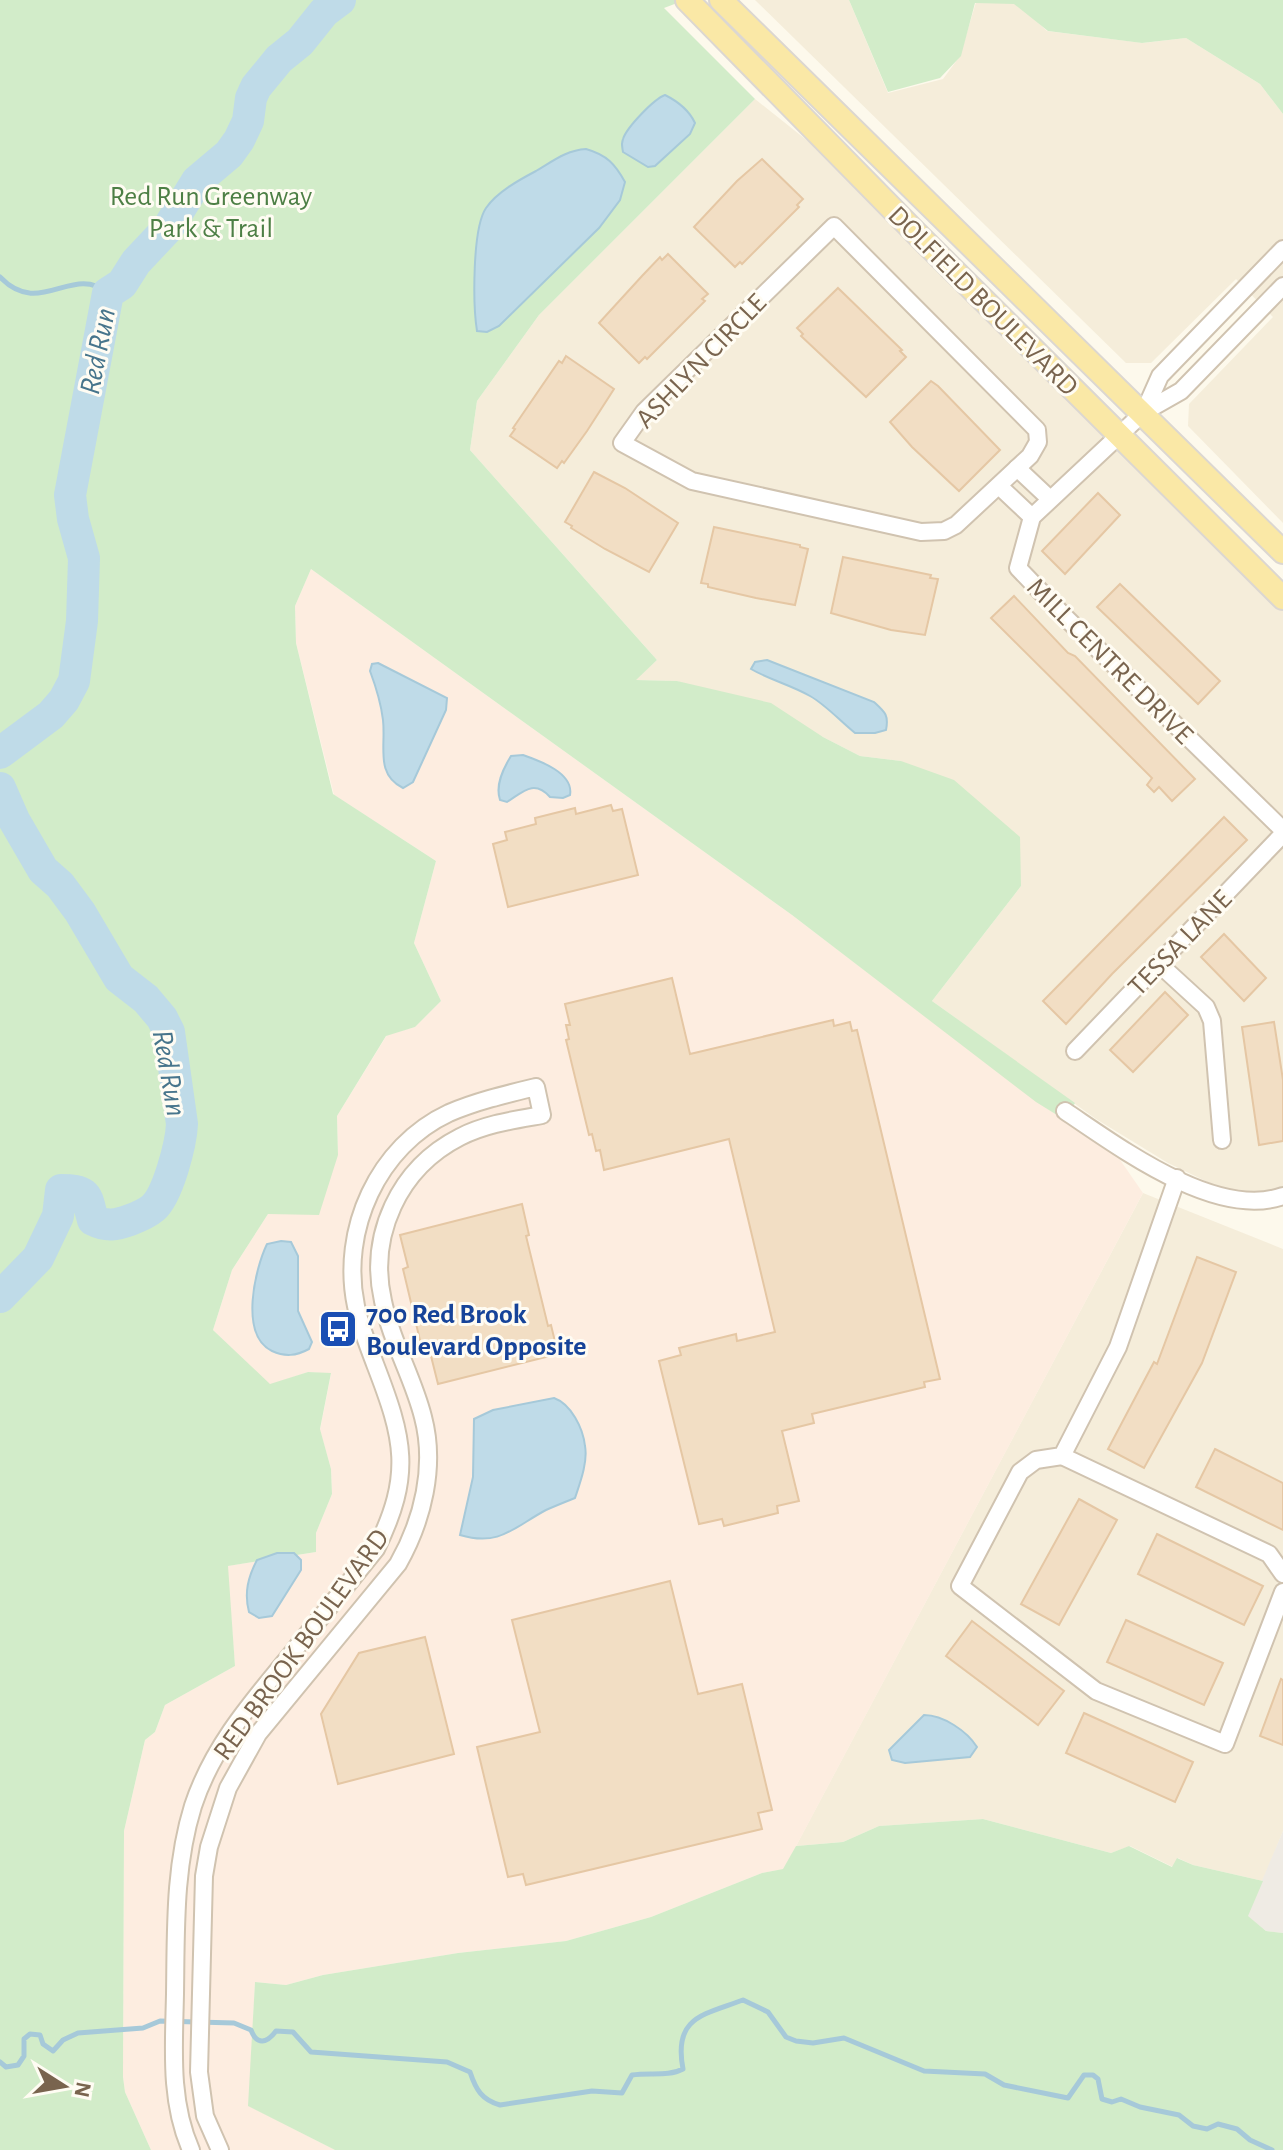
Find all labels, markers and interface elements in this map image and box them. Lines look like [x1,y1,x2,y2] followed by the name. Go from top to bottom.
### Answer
[110,183,312,243] park label: Red Run Greenway Park & Trail
[882,201,1083,402] street label: DOLFIELD BOULEVARD
[631,289,772,434] street label: ASHLYN CIRCLE
[75,306,121,397] water label: Red Run
[1021,573,1198,750] street label: MILL CENTRE DRIVE
[1124,885,1237,1002] street label: TESSA LANE
[147,1028,191,1119] water label: Red Run
[366,1301,587,1361] place label: 700 Red Brook Boulevard Opposite
[317,1308,359,1350] bus stop icon: 700 Red Brook Boulevard Opposite
[209,1524,395,1766] street label: RED BROOK BOULEVARD
[24,2046,104,2126] north arrow
[70,2080,95,2099] text: N

